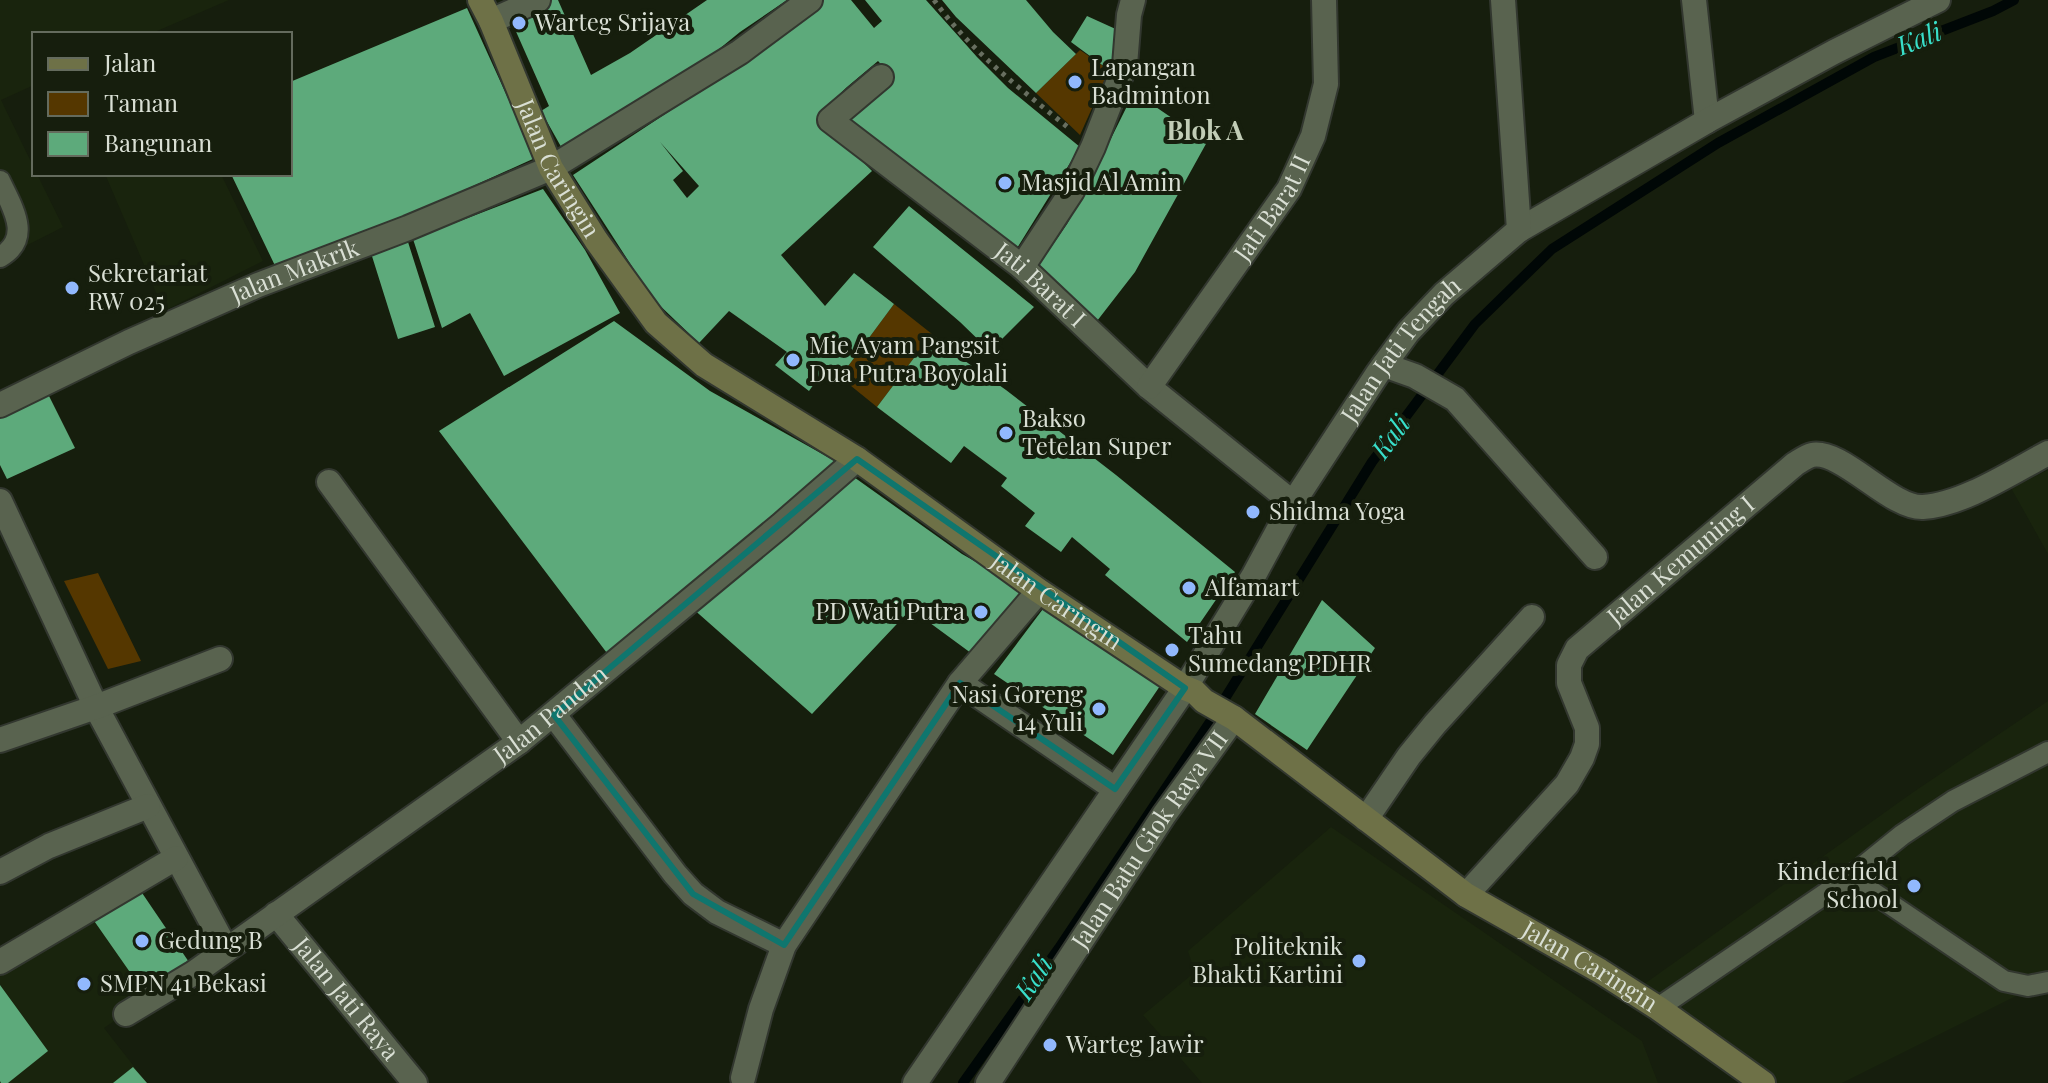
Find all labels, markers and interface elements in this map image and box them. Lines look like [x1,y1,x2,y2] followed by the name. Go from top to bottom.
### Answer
[534,5,690,37] place label: Warteg Srijaya
[1890,12,1947,63] water label: Kali
[510,14,528,32] marker: Warteg Srijaya
[32,32,292,176] legend
[103,46,156,78] text: Jalan
[1091,50,1211,110] place label: Lapangan Badminton
[1066,73,1084,91] marker: Lapangan Badminton
[104,86,178,118] text: Taman
[510,93,609,243] street label: Jalan Caringin
[1166,112,1244,147] district label: Blok A
[104,126,212,158] text: Bangunan
[1225,149,1317,267] street label: Jati Barat II
[1021,165,1182,197] place label: Masjid Al Amin
[996,174,1014,192] marker: Masjid Al Amin
[224,230,364,310] street label: Jalan Makrik
[988,233,1094,333] street label: Jati Barat I
[88,256,208,316] place label: Sekretariat RW 025
[1332,269,1467,429] street label: Jalan Jati Tengah
[63,279,81,297] marker: Sekretariat RW 025
[809,328,1008,388] place label: Mie Ayam Pangsit Dua Putra Boyolali
[784,351,802,369] marker: Mie Ayam Pangsit Dua Putra Boyolali
[1022,401,1172,461] place label: Bakso Tetelan Super
[1362,406,1418,466] water label: Kali
[997,424,1015,442] marker: Bakso Tetelan Super
[1599,487,1760,631] street label: Jalan Kemuning I
[1269,494,1405,526] place label: Shidma Yoga
[1244,503,1262,521] marker: Shidma Yoga
[984,543,1129,656] street label: Jalan Caringin
[1204,570,1300,602] place label: Alfamart
[1180,579,1198,597] marker: Alfamart
[815,594,965,626] place label: PD Wati Putra
[972,603,990,621] marker: PD Wati Putra
[1188,618,1372,678] place label: Tahu Sumedang PDHR
[1163,641,1181,659] marker: Tahu Sumedang PDHR
[485,657,614,770] street label: Jalan Pandan
[952,677,1083,737] place label: Nasi Goreng 14 Yuli
[1090,700,1108,718] marker: Nasi Goreng 14 Yuli
[1062,723,1234,955] street label: Jalan Batu Giok Raya VII
[1777,854,1898,914] place label: Kinderfield School
[1905,877,1923,895] marker: Kinderfield School
[1516,912,1665,1018] street label: Jalan Caringin
[158,923,263,955] place label: Gedung B
[287,929,408,1066] street label: Jalan Jati Raya
[1192,929,1344,989] place label: Politeknik Bhakti Kartini
[133,932,151,950] marker: Gedung B
[1005,947,1061,1007] water label: Kali
[1350,952,1368,970] marker: Politeknik Bhakti Kartini
[100,966,267,998] place label: SMPN 41 Bekasi
[75,975,93,993] marker: SMPN 41 Bekasi
[1065,1027,1204,1059] place label: Warteg Jawir
[1041,1036,1059,1054] marker: Warteg Jawir

